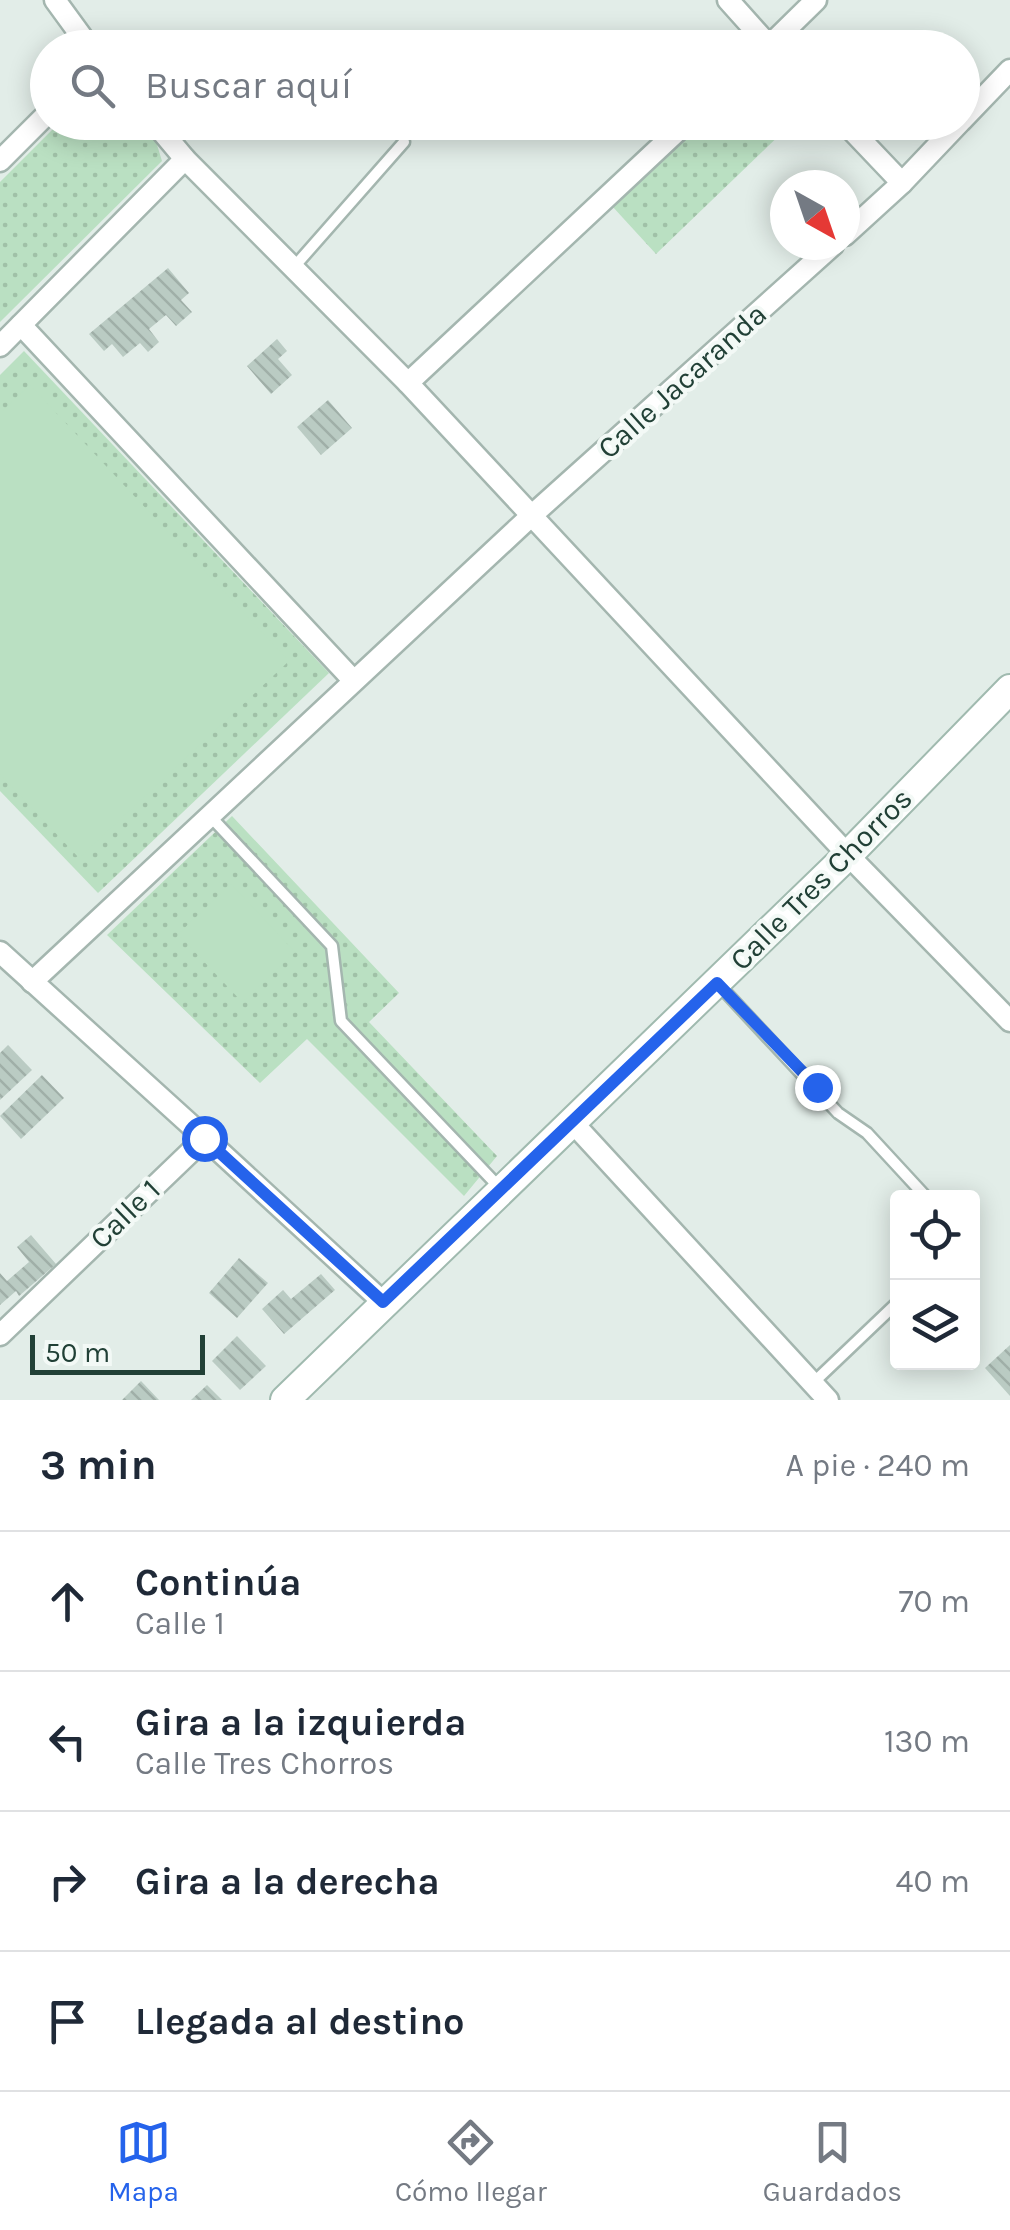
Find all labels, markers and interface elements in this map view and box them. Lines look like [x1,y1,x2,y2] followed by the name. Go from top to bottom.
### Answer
[30,30,980,140] search box
[65,58,120,113] icon: search
[145,63,352,108] text: Buscar aquí
[770,170,860,260] north arrow
[590,296,774,466] street label: Calle Jacaranda
[722,780,920,978] street label: Calle Tres Chorros
[795,1065,841,1111] route end
[182,1116,228,1162] route start
[82,1172,168,1256] street label: Calle 1
[890,1190,980,1370] map controls
[890,1190,980,1280] button: locate
[890,1280,980,1370] button: layers
[30,1330,205,1374] scale bar
[45,1336,110,1369] text: 50 m
[40,1440,157,1490] text: 3 min
[785,1447,970,1484] text: A pie · 240 m
[135,1560,301,1605] text: Continúa
[40,1574,95,1629] icon: ahead
[898,1583,970,1620] text: 70 m
[135,1605,225,1642] text: Calle 1
[135,1700,467,1745] text: Gira a la izquierda
[40,1714,95,1769] icon: left
[884,1723,970,1760] text: 130 m
[135,1745,394,1782] text: Calle Tres Chorros
[40,1854,95,1909] icon: right
[135,1859,440,1904] text: Gira a la derecha
[896,1863,970,1900] text: 40 m
[40,1994,95,2049] icon: arrive
[135,1999,465,2044] text: Llegada al destino
[108,2115,179,2208] tab: Mapa
[395,2115,547,2208] tab: Cómo llegar
[763,2115,902,2208] tab: Guardados

